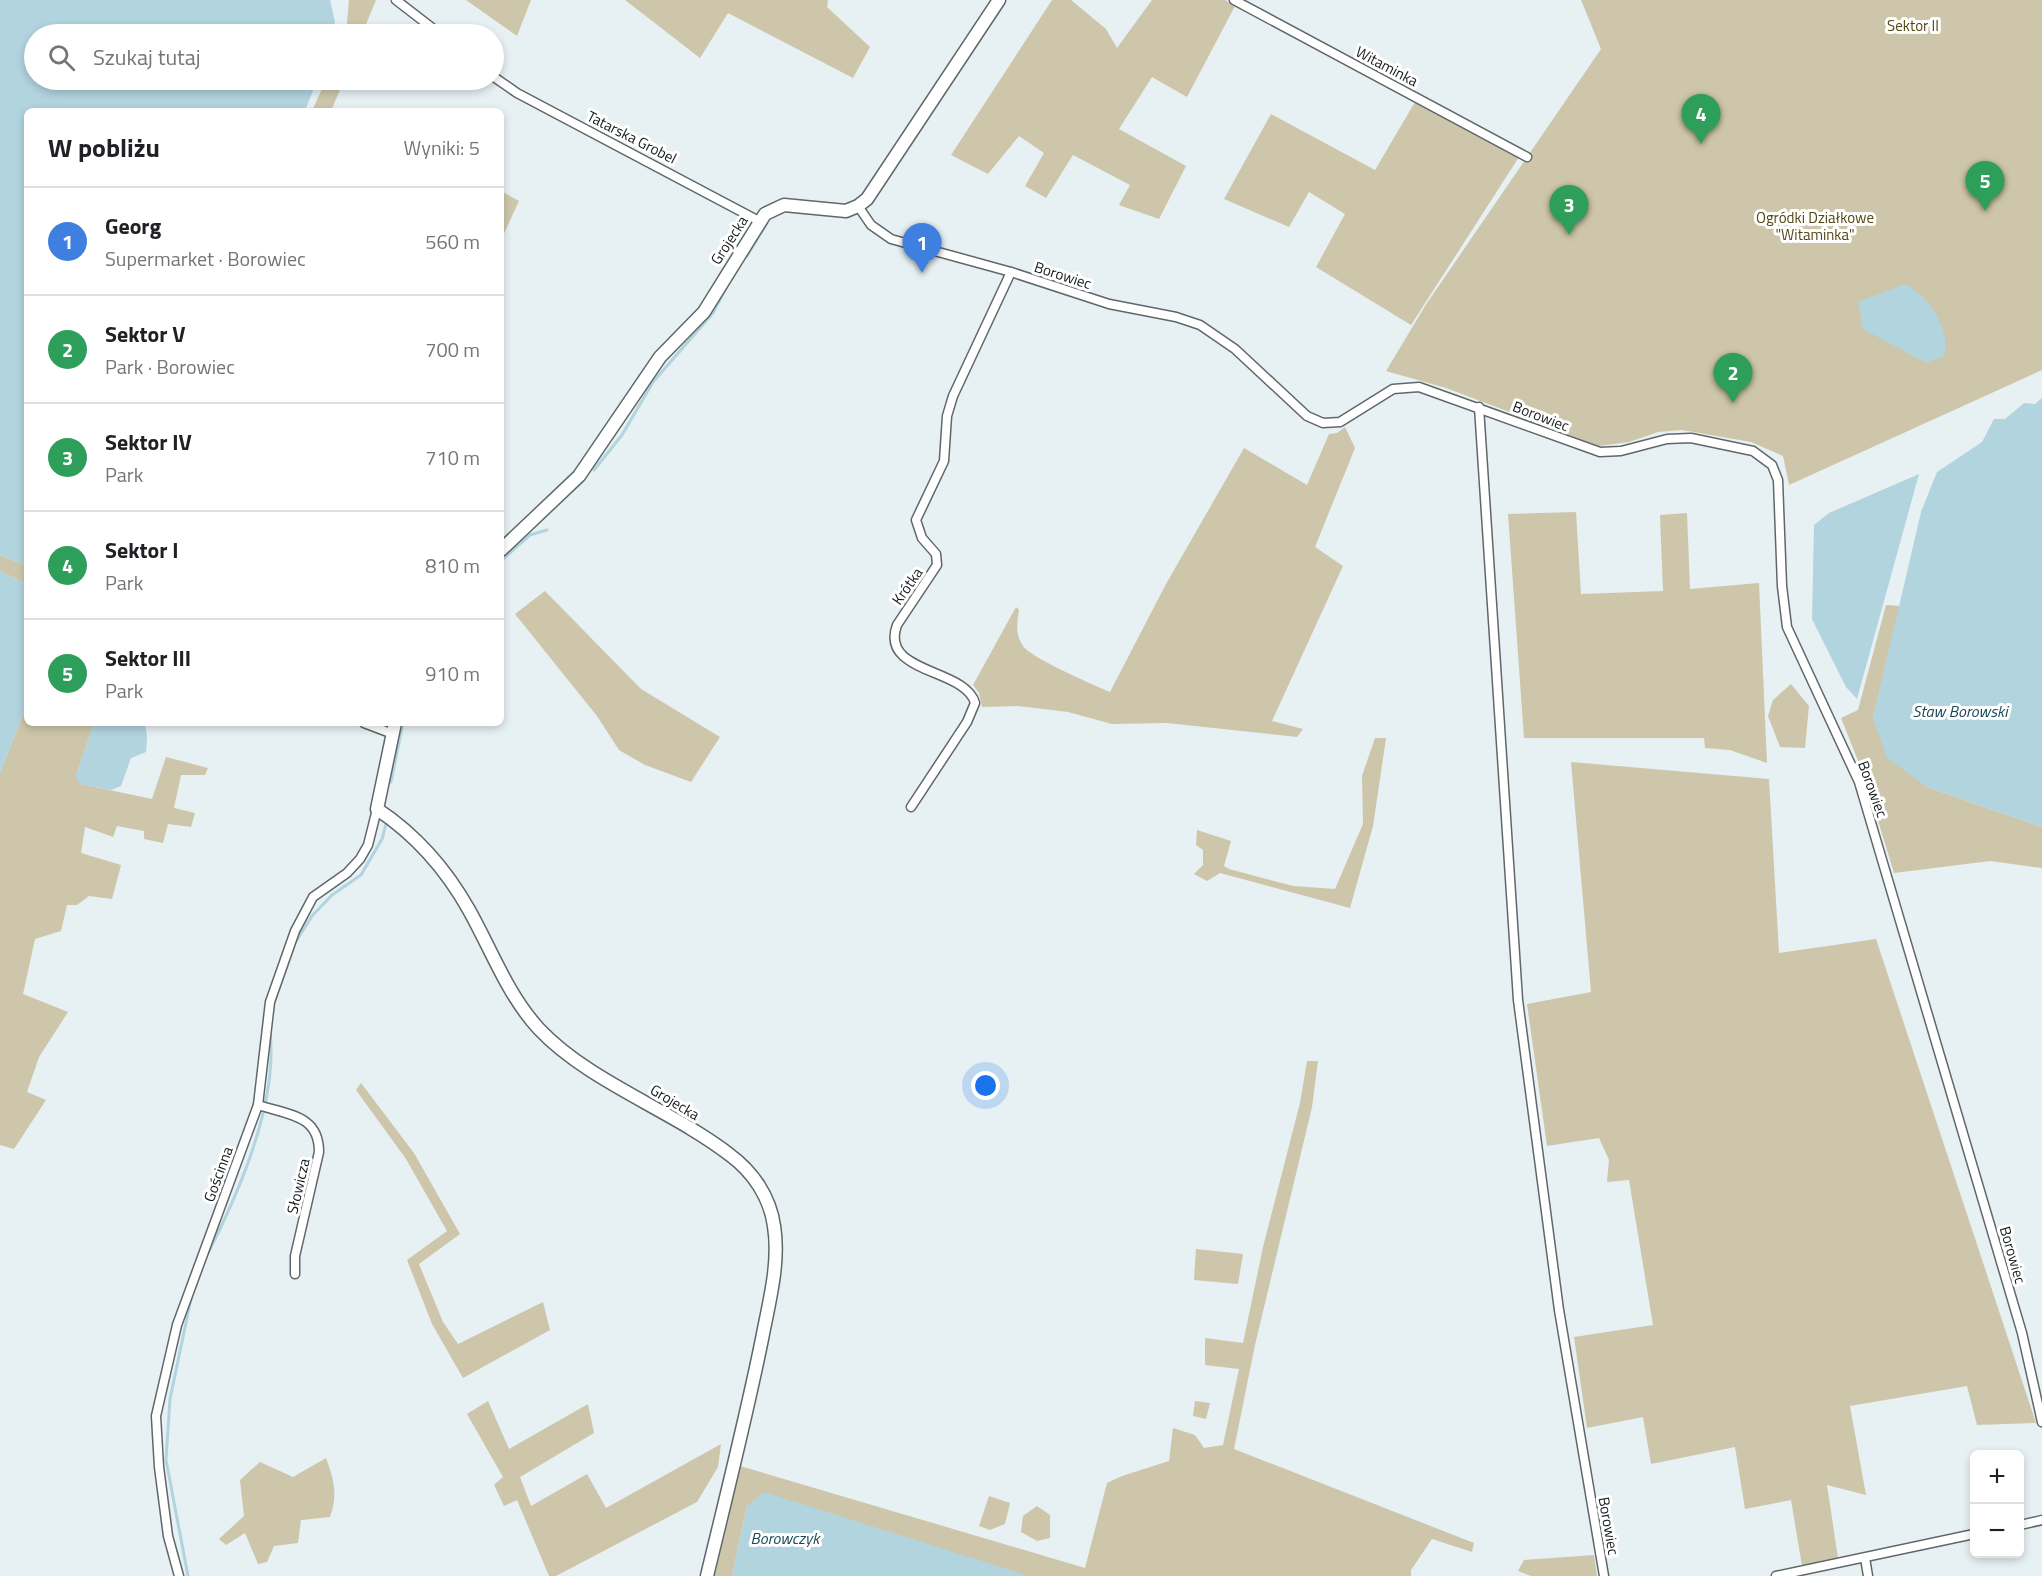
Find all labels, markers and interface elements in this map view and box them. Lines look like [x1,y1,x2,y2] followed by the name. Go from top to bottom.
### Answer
[1887,14,1939,37] park label: Sektor II
[24,24,504,90] search box
[93,40,201,74] text: Szukaj tutaj
[1352,40,1423,92] street label: Witaminka
[45,41,78,74] icon: search
[1682,94,1720,144] pin: 4
[583,104,681,170] street label: Tatarska Grobel
[48,128,160,167] text: W pobliżu
[404,132,480,163] text: Wyniki: 5
[1966,162,2004,211] pin: 5
[1550,186,1588,235] pin: 3
[1756,206,1874,246] park label: Ogródki Działkowe "Witaminka"
[105,209,161,243] text: Georg
[705,211,754,269] street label: Grojecka
[902,224,942,273] pin: 1
[62,226,73,257] text: 1
[425,226,480,257] text: 560 m
[105,243,306,274] text: Supermarket · Borowiec
[1031,255,1095,295] street label: Borowiec
[105,317,186,351] text: Sektor V
[62,334,73,365] text: 2
[425,334,480,365] text: 700 m
[105,351,235,382] text: Park · Borowiec
[1714,354,1752,403] pin: 2
[1509,395,1573,437] street label: Borowiec
[105,425,192,459] text: Sektor IV
[62,442,73,473] text: 3
[425,442,480,473] text: 710 m
[105,459,143,490] text: Park
[105,533,179,567] text: Sektor I
[62,550,73,581] text: 4
[425,550,480,581] text: 810 m
[886,562,929,610] street label: Krótka
[105,567,143,598] text: Park
[105,641,191,675] text: Sektor III
[62,658,73,689] text: 5
[425,658,480,689] text: 910 m
[105,675,143,706] text: Park
[1913,699,2009,723] water label: Staw Borowski
[1852,757,1894,821] street label: Borowiec
[971,1071,1000,1100] your location
[646,1078,705,1126] street label: Grojecka
[197,1143,239,1205] street label: Gościnna
[280,1156,316,1216] street label: Słowicza
[1994,1224,2032,1286] street label: Borowiec
[1970,1450,2024,1558] map controls
[1970,1450,2024,1504] button: +
[1593,1495,1625,1557] street label: Borowiec
[1970,1504,2024,1558] button: −
[751,1526,821,1550] water label: Borowczyk

